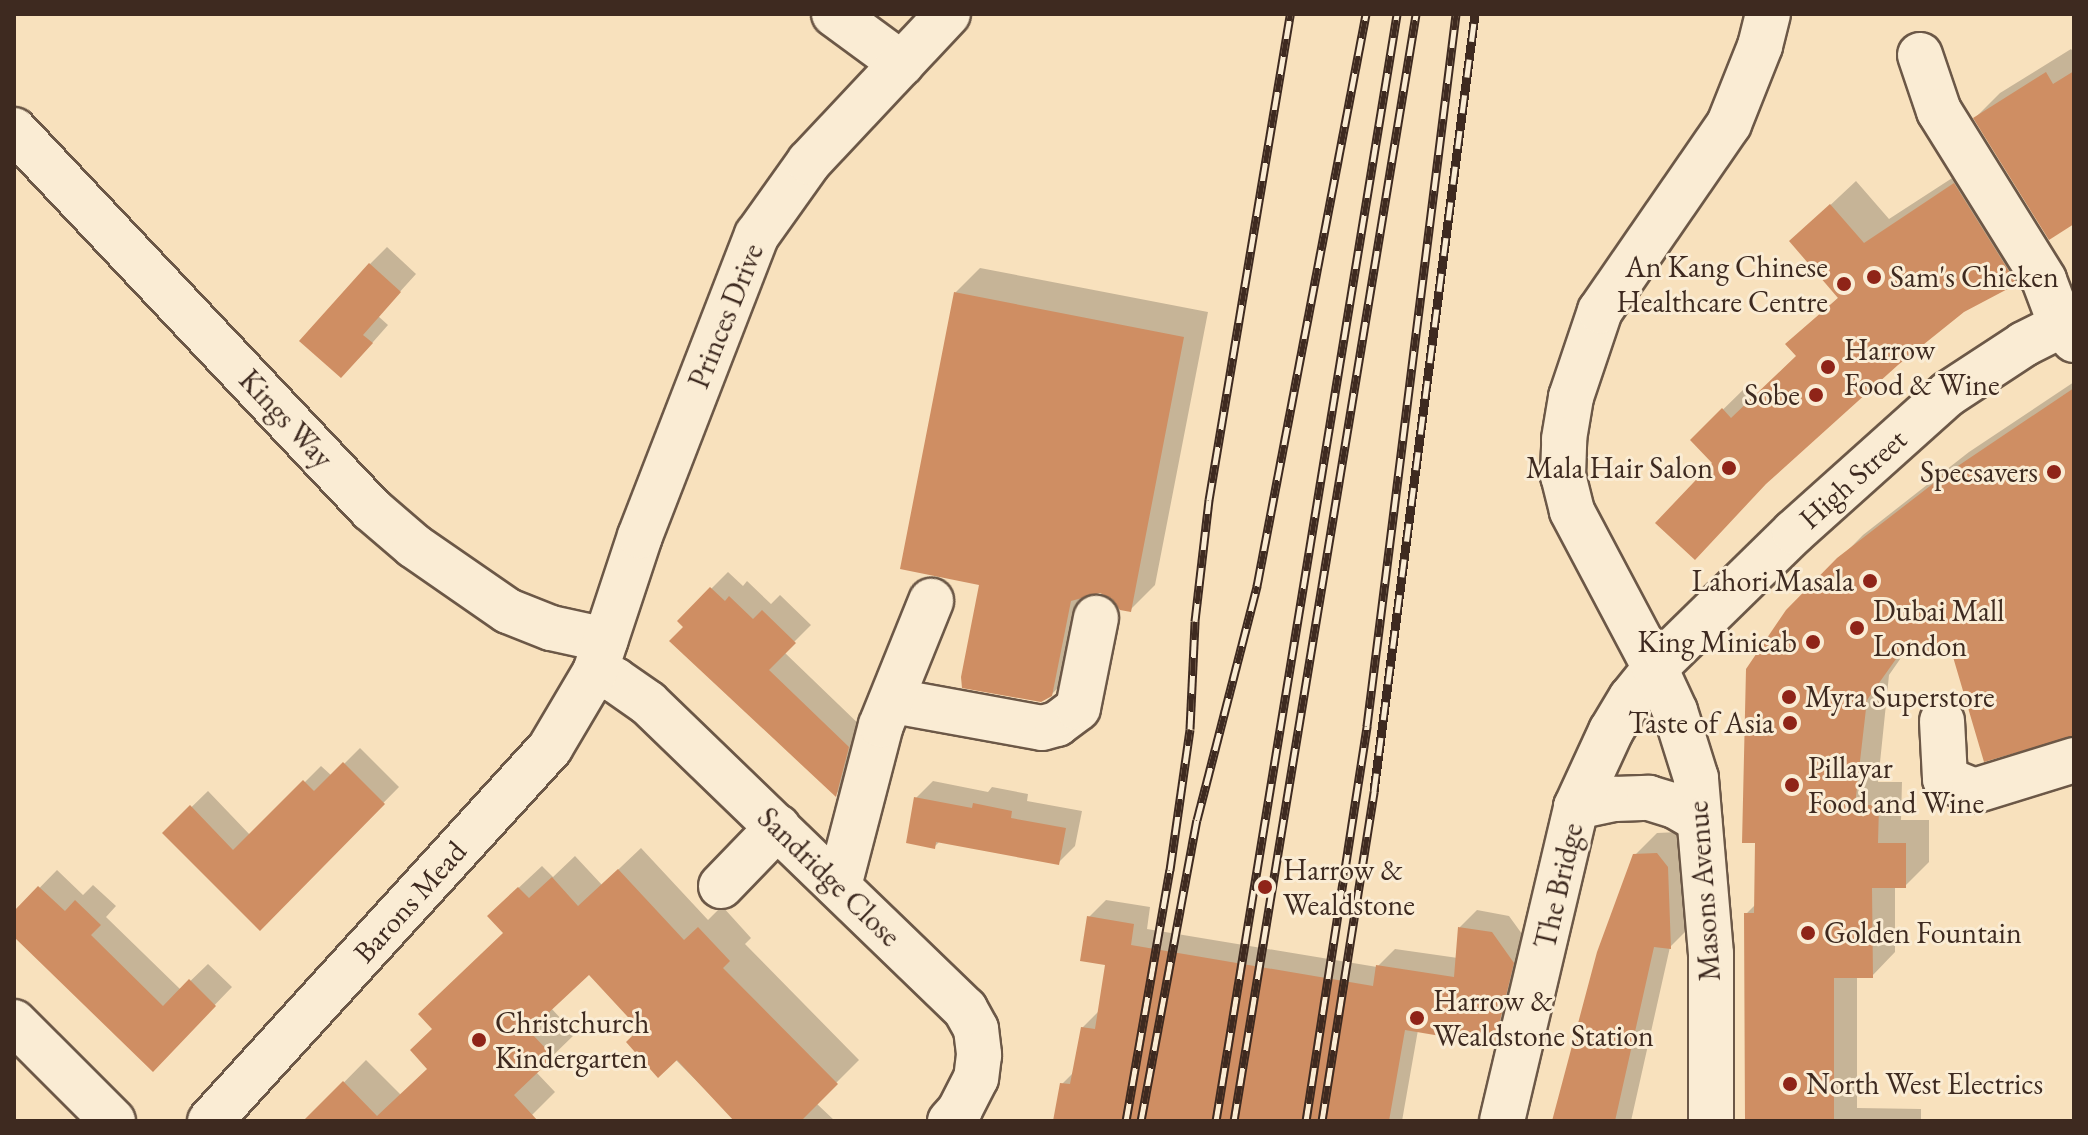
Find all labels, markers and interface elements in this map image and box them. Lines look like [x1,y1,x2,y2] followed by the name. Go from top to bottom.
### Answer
[681,238,771,394] street label: Princes Drive
[1617,249,1828,320] place label: An Kang Chinese Healthcare Centre
[1890,259,2059,295] place label: Sam's Chicken
[1865,268,1883,286] marker: Sam's Chicken
[1835,275,1853,293] marker: An Kang Chinese Healthcare Centre
[1844,332,2000,402] place label: Harrow Food & Wine
[1819,358,1837,376] marker: Harrow Food & Wine
[231,362,341,476] street label: Kings Way
[1744,377,1800,413] place label: Sobe
[1807,386,1825,404] marker: Sobe
[1792,421,1914,537] street label: High Street
[1526,450,1713,486] place label: Mala Hair Salon
[1920,454,2038,490] place label: Specsavers
[1720,459,1738,477] marker: Mala Hair Salon
[2045,463,2063,481] marker: Specsavers
[1692,563,1854,599] place label: Lahori Masala
[1861,572,1879,590] marker: Lahori Masala
[1873,593,2004,664] place label: Dubai Mall London
[1848,619,1866,637] marker: Dubai Mall London
[1638,624,1797,660] place label: King Minicab
[1804,633,1822,651] marker: King Minicab
[1805,679,1995,715] place label: Myra Superstore
[1780,688,1798,706] marker: Myra Superstore
[1628,705,1774,741] place label: Taste of Asia
[1781,714,1799,732] marker: Taste of Asia
[1808,750,1984,820] place label: Pillayar Food and Wine
[1783,776,1801,794] marker: Pillayar Food and Wine
[750,800,908,954] street label: Sandridge Close
[1680,800,1728,982] street label: Masons Avenue
[1527,820,1591,952] street label: The Bridge
[346,834,474,970] street label: Barons Mead
[1283,852,1415,922] place label: Harrow & Wealdstone
[1254,876,1276,898] marker: Harrow & Wealdstone
[1824,915,2022,951] place label: Golden Fountain
[1799,924,1817,942] marker: Golden Fountain
[1433,983,1654,1054] place label: Harrow & Wealdstone Station
[495,1005,649,1076] place label: Christchurch Kindergarten
[1408,1009,1426,1027] marker: Harrow & Wealdstone Station
[470,1031,488,1049] marker: Christchurch Kindergarten
[1806,1066,2043,1102] place label: North West Electrics
[1781,1075,1799,1093] marker: North West Electrics

